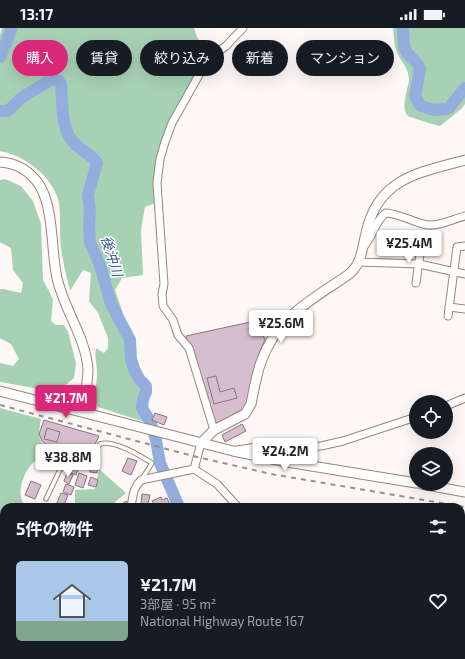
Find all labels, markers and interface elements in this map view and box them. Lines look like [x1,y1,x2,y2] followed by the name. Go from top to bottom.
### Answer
[20,5,53,23] text: 13:17
[12,40,68,76] chip: 購入
[76,40,132,76] chip: 賃貸
[140,40,224,76] chip: 絞り込み
[232,40,288,76] chip: 新着
[296,40,394,76] chip: マンション
[376,230,442,264] pin: ¥25.4M
[98,233,127,280] water label: 後沖川
[386,235,432,251] text: ¥25.4M
[248,310,314,344] pin: ¥25.6M
[258,315,304,331] text: ¥25.6M
[33,385,99,419] pin: ¥21.7M
[44,390,88,406] text: ¥21.7M
[409,395,453,491] map controls
[409,395,453,439] button: locate
[252,438,318,472] pin: ¥24.2M
[261,443,309,459] text: ¥24.2M
[35,444,101,478] pin: ¥38.8M
[409,447,453,491] button: layers
[44,449,92,465] text: ¥38.8M
[427,516,449,538] icon: filters
[16,518,93,538] text: 5件の物件
[140,574,197,594] text: ¥21.7M
[48,577,96,625] icon: home
[427,590,449,612] icon: heart
[140,596,216,612] text: 3部屋 · 95 m²
[140,613,304,629] text: National Highway Route 167

